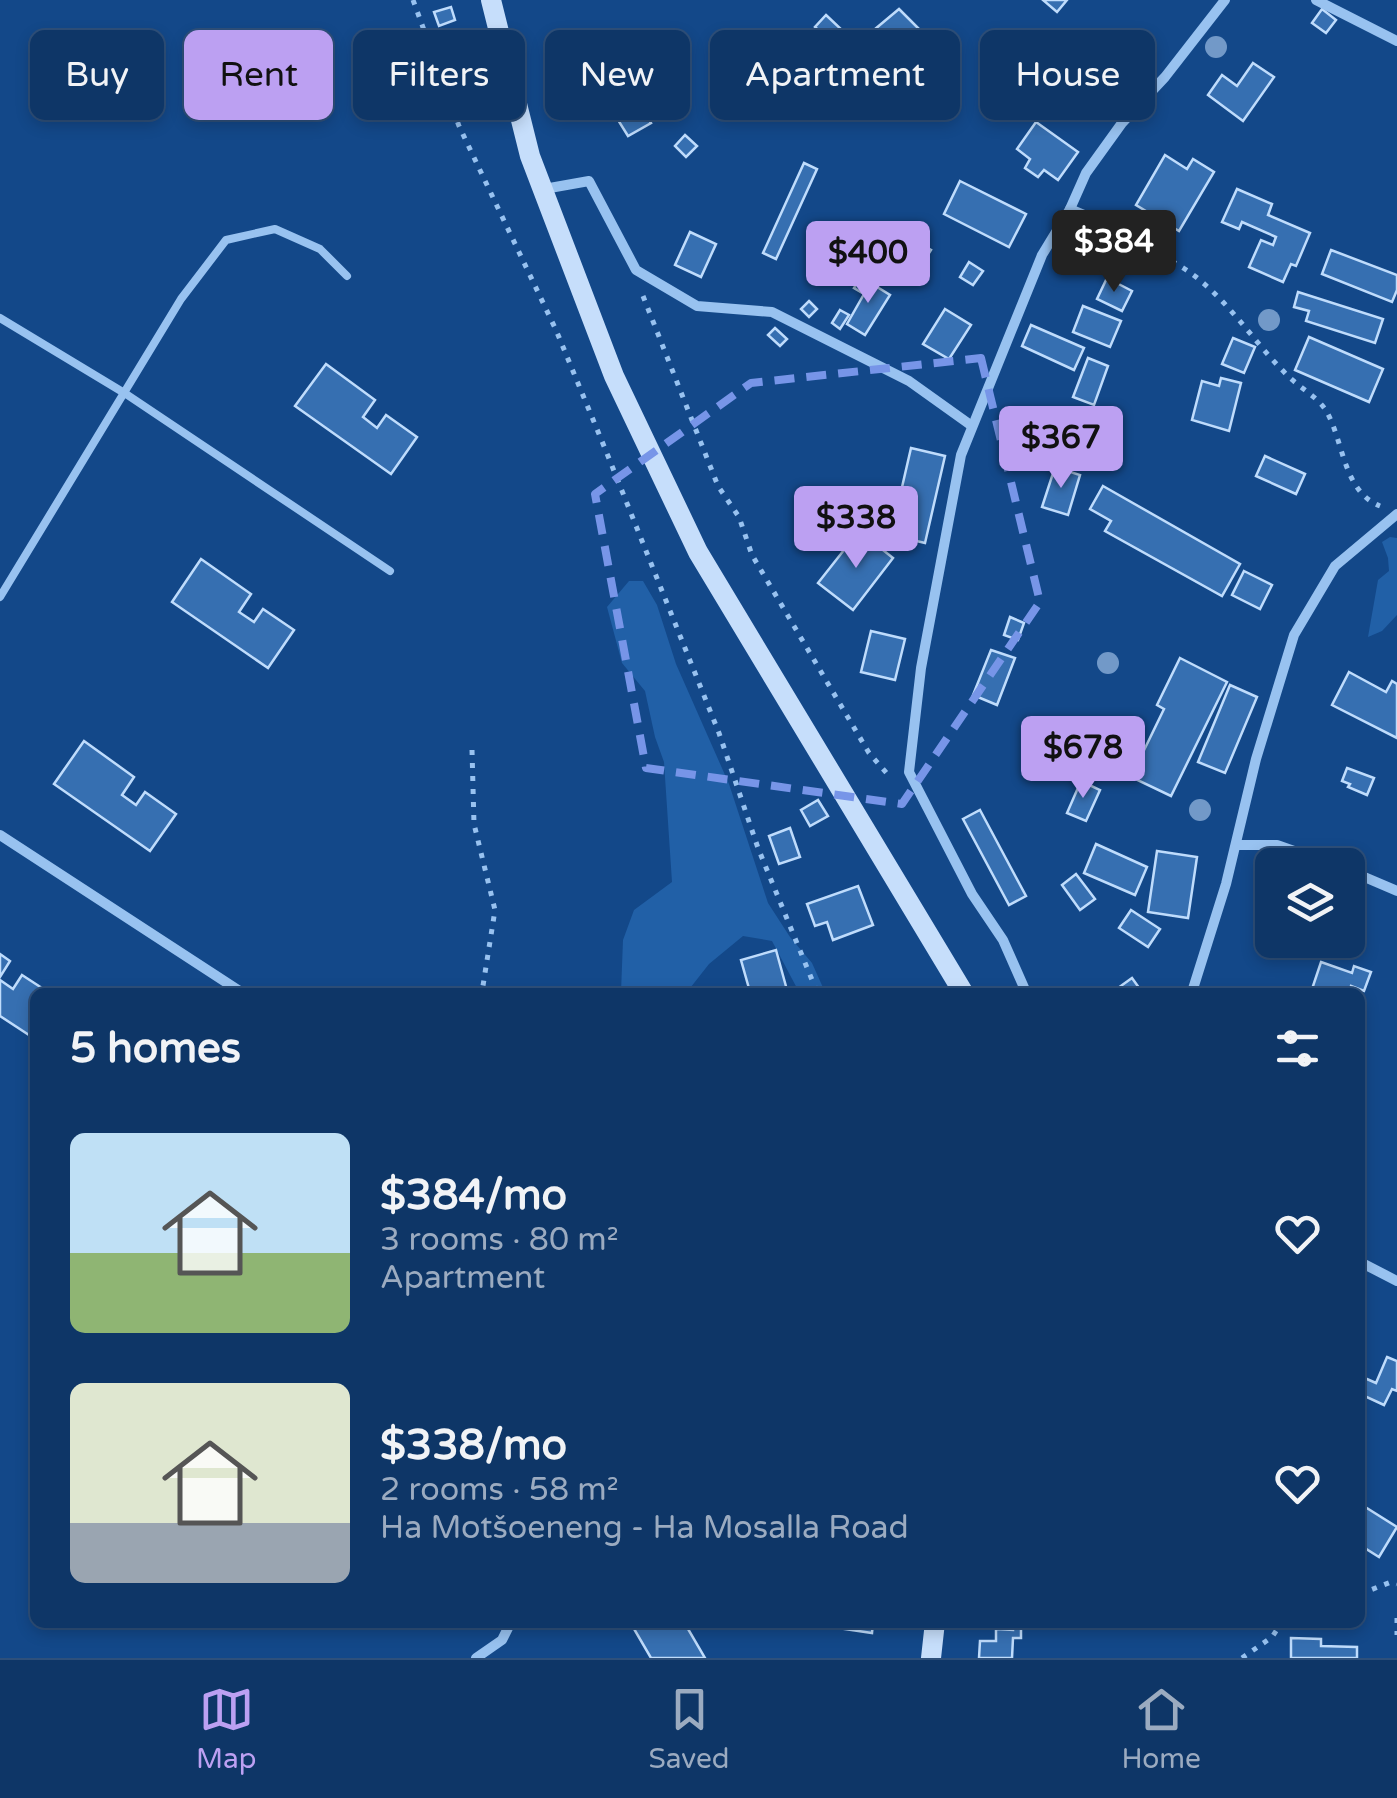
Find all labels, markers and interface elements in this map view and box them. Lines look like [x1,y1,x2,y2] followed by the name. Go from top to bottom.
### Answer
[30,30,164,120] chip: Buy
[184,30,333,120] chip: Rent
[353,30,525,120] chip: Filters
[545,30,690,120] chip: New
[710,30,960,120] chip: Apartment
[980,30,1155,120] chip: House
[1055,210,1173,295] pin: $384
[809,221,927,306] pin: $400
[1074,223,1154,261] text: $384
[828,234,908,272] text: $400
[1002,406,1120,491] pin: $367
[1021,419,1101,457] text: $367
[797,486,915,571] pin: $338
[816,499,896,537] text: $338
[1024,716,1142,801] pin: $678
[1043,729,1123,767] text: $678
[1255,848,1365,958] map controls
[1255,848,1365,958] button: layers
[1270,1021,1325,1076] icon: filters
[70,1023,241,1074] text: 5 homes
[380,1170,567,1221] text: $384/mo
[150,1173,270,1293] icon: home
[1270,1206,1325,1261] icon: heart
[380,1221,619,1259] text: 3 rooms · 80 m²
[380,1259,545,1297] text: Apartment
[380,1420,567,1471] text: $338/mo
[150,1423,270,1543] icon: home
[1270,1456,1325,1511] icon: heart
[380,1471,619,1509] text: 2 rooms · 58 m²
[380,1509,909,1547] text: Ha Motšoeneng - Ha Mosalla Road
[196,1682,257,1776] tab: Map
[649,1682,730,1776] tab: Saved
[1122,1682,1201,1776] tab: Home

